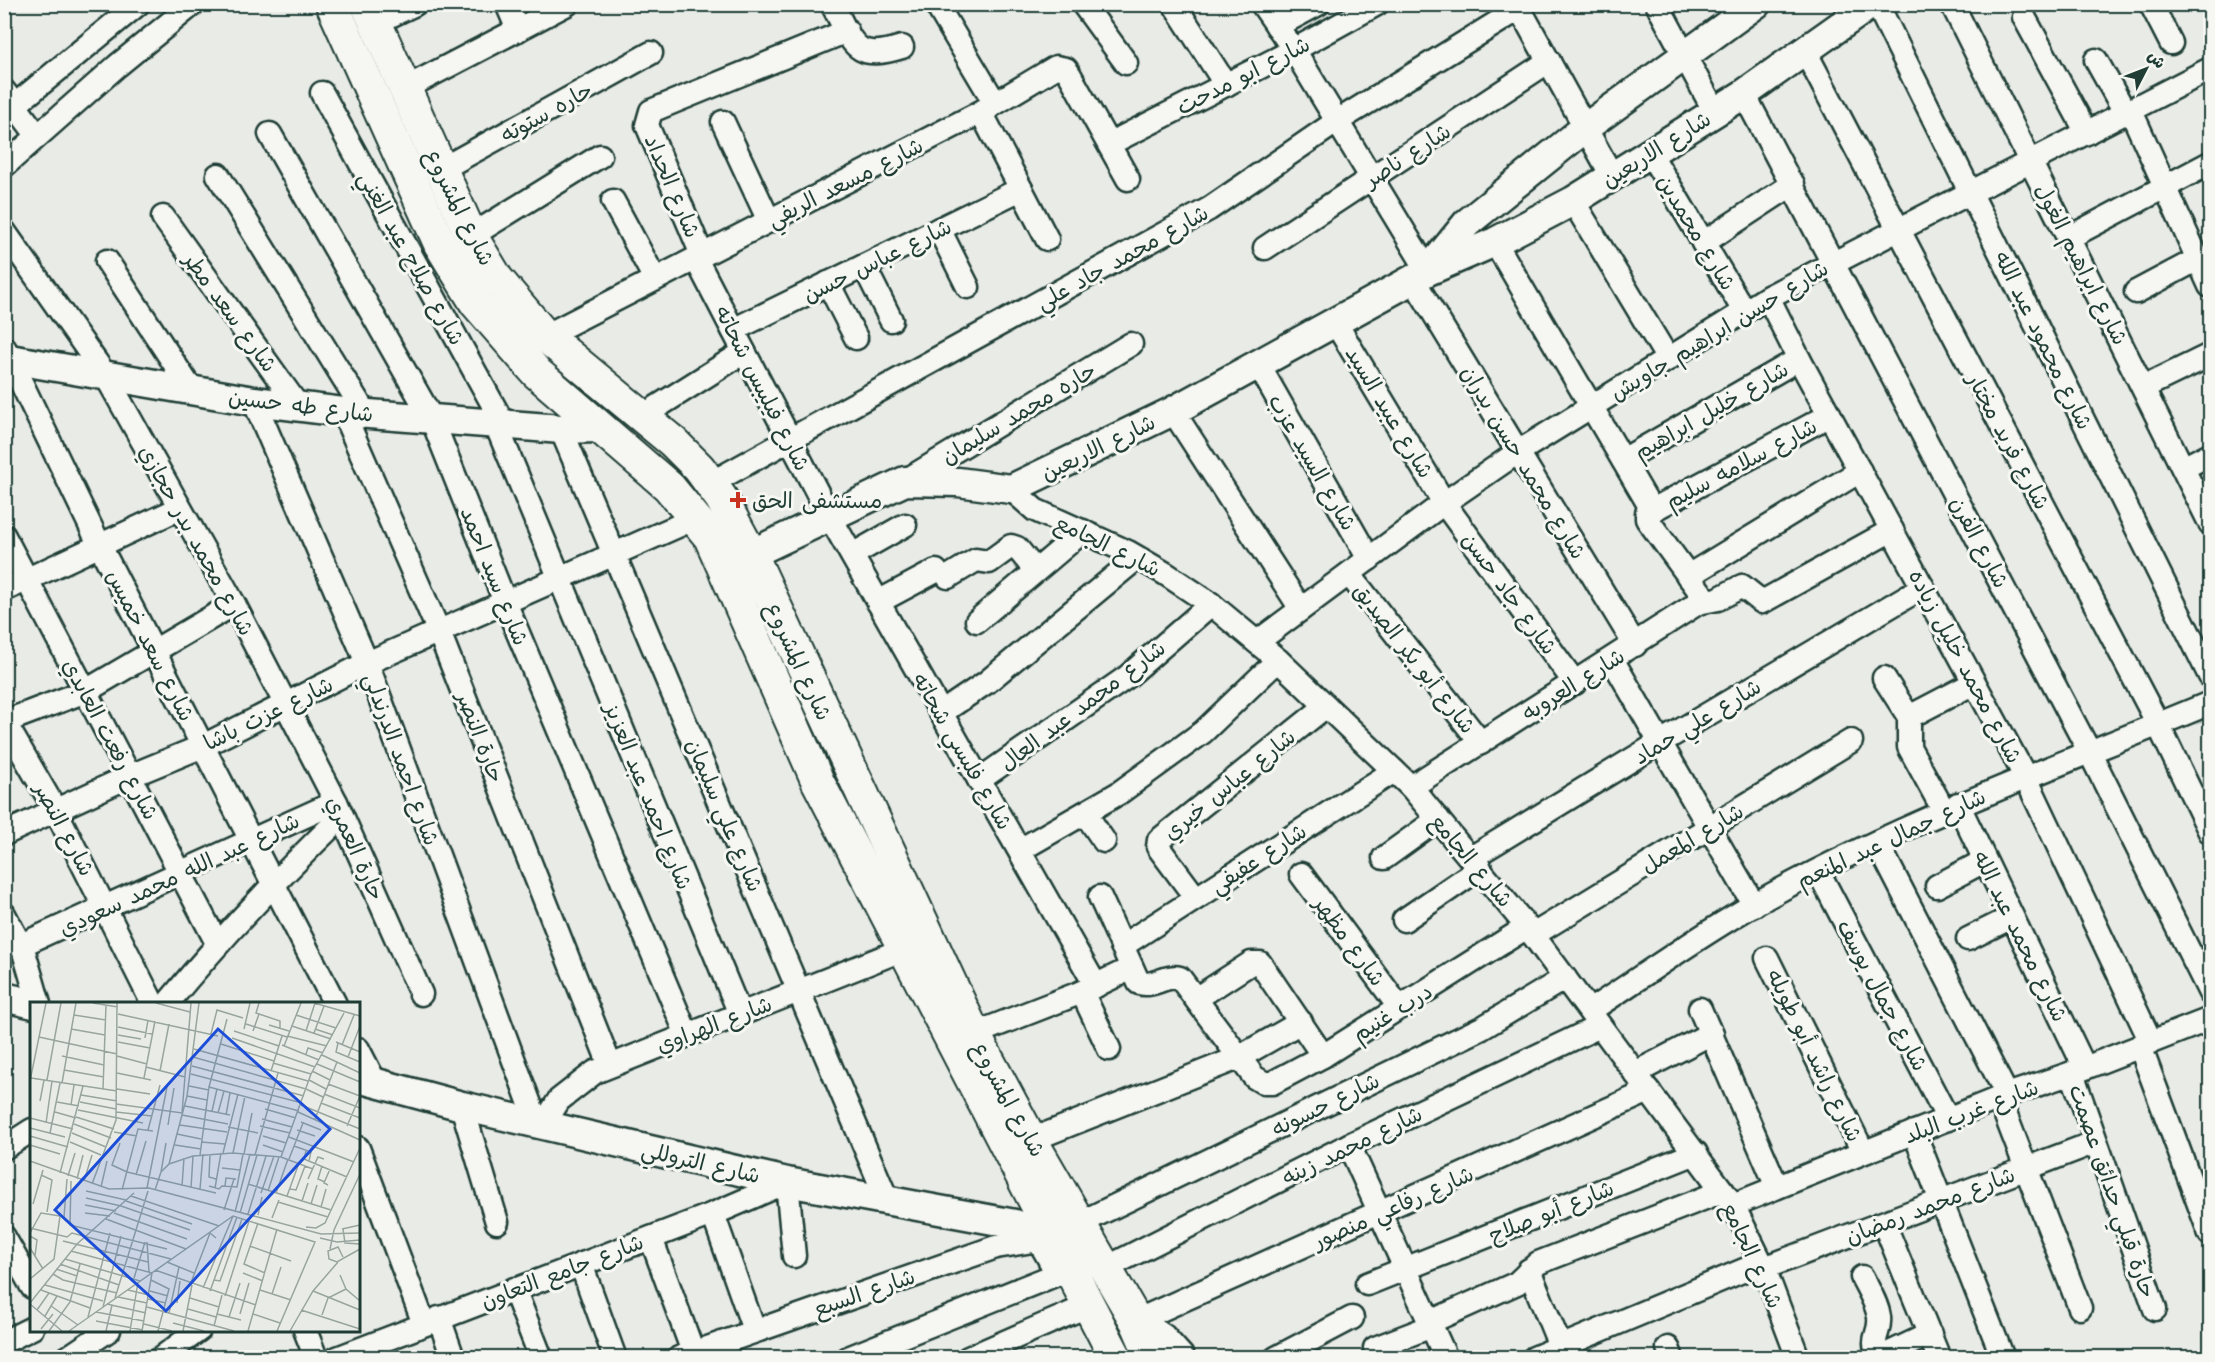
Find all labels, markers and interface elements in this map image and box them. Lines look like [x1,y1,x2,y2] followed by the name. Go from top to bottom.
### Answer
[1172,29,1316,123] street label: شارع ابو مدحت
[2116,39,2176,99] north arrow
[2142,46,2170,74] text: ش
[495,75,598,151] street label: حاره ستوته
[1596,104,1718,196] street label: شارع الاربعين
[1357,117,1457,197] street label: شارع ناصر
[636,130,707,243] street label: شارع الحداد
[762,131,930,239] street label: شارع مسعد الريفي
[416,144,501,272] street label: شارع المشروع
[347,166,471,353] street label: شارع صلاح عبد الغني
[1649,169,1743,297] street label: شارع محمدين
[2027,179,2135,351] street label: شارع ابراهيم الغول
[1031,198,1216,321] street label: شارع محمد جاد علي
[798,212,957,311] street label: شارع عباس حسن
[175,245,284,379] street label: شارع سعد مطر
[1986,246,2099,435] street label: شارع محمود عبد الله
[1605,254,1835,409] street label: شارع حسن ابراهيم جاويش
[707,301,817,477] street label: شارع فيليبس شحاته
[1337,341,1440,485] street label: شارع عبيد السيد
[1629,354,1795,468] street label: شارع خليل ابراهيم
[936,356,1102,473] street label: حاره محمد سليمان
[1453,360,1593,565] street label: شارع محمد حسن بدران
[1958,366,2057,516] street label: شارع فريد مختار
[227,382,375,431] street label: شارع طه حسين
[1260,389,1363,537] street label: شارع السيد عزب
[1036,407,1161,489] street label: شارع الاربعين
[1660,411,1823,517] street label: شارع سلامه سليم
[130,440,261,642] street label: شارع محمد بدر حجازي
[752,486,882,517] place label: مستشفى الحق
[729,491,747,509] marker: مستشفى الحق
[1942,491,2016,594] street label: شارع الفرن
[452,503,536,651] street label: شارع سيد احمد
[1049,507,1165,585] street label: شارع الجامع
[1454,526,1564,662] street label: شارع جاد حسن
[98,564,201,727] street label: شارع سعد خميس
[1900,564,2029,769] street label: شارع محمد خليل زياده
[1345,577,1482,741] street label: شارع أبو بكر الصديق
[757,597,839,726] street label: شارع المشروع
[993,633,1172,779] street label: شارع محمد عبد العال
[1516,641,1631,729] street label: شارع العروبه
[54,654,165,826] street label: شارع رفعت العابدي
[901,667,1019,838] street label: شارع فلبسي شحاته
[352,669,446,851] street label: شارع احمد الدرندلي
[198,670,339,759] street label: شارع عزت باشا
[1628,672,1769,775] street label: شارع علي حماد
[447,686,511,788] street label: حارة النصر
[595,697,699,895] street label: شارع احمد عبد العزيز
[1157,722,1303,848] street label: شارع عباس خيري
[675,734,770,898] street label: شارع علي سليمان
[25,776,101,882] street label: شارع النصر
[1792,782,1991,897] street label: شارع جمال عبد المنعم
[318,792,391,906] street label: حارة العمري
[1636,796,1750,882] street label: شارع المعمل
[54,806,305,945] street label: شارع عبد الله محمد سعودي
[1422,807,1519,915] street label: شارع الجامع
[1205,816,1315,905] street label: شارع عفيفي
[1965,846,2075,1027] street label: شارع محمد عبد الله
[1304,889,1392,993] street label: شارع مظهر
[1829,914,1935,1077] street label: شارع جمال يوسف
[1758,964,1869,1148] street label: شارع راشد أبو طويله
[1347,977,1439,1050] street label: درب غنيم
[652,989,777,1062] street label: شارع الهراوي
[30,1002,360,1332] inset map
[963,1036,1052,1163] street label: شارع المشروع
[1266,1066,1385,1145] street label: شارع حسونه
[1900,1073,2043,1152] street label: شارع غرب البلد
[2058,1081,2163,1303] street label: حارة قبلي حدائق عصمت
[1277,1099,1428,1194] street label: شارع محمد زينه
[638,1135,763,1195] street label: شارع التروللي
[1306,1159,1480,1261] street label: شارع رفاعي منصور
[1841,1160,2020,1253] street label: شارع محمد رمضان
[1484,1173,1619,1252] street label: شارع أبو صلاح
[1713,1197,1790,1314] street label: شارع الجامع
[477,1227,648,1318] street label: شارع جامع التعاون
[809,1262,920,1325] street label: شارع السبع

